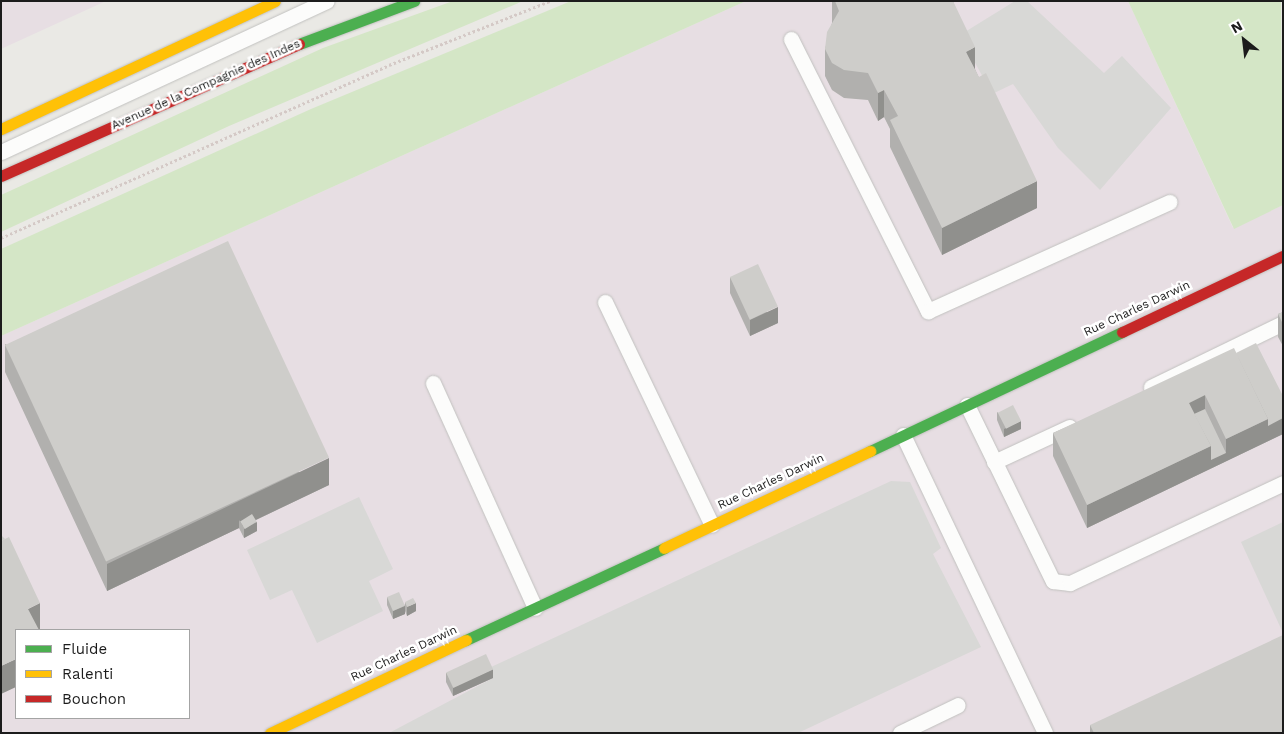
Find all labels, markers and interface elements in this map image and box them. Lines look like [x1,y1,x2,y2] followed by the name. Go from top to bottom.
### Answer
[1219,15,1269,65] north arrow
[1228,17,1245,36] text: N
[109,37,303,133] street label: Avenue de la Compagnie des Indes
[1082,278,1192,340] street label: Rue Charles Darwin
[716,451,826,513] street label: Rue Charles Darwin
[349,623,459,685] street label: Rue Charles Darwin
[15,629,190,719] legend
[62,640,107,658] text: Fluide
[62,665,113,683] text: Ralenti
[62,690,126,708] text: Bouchon

